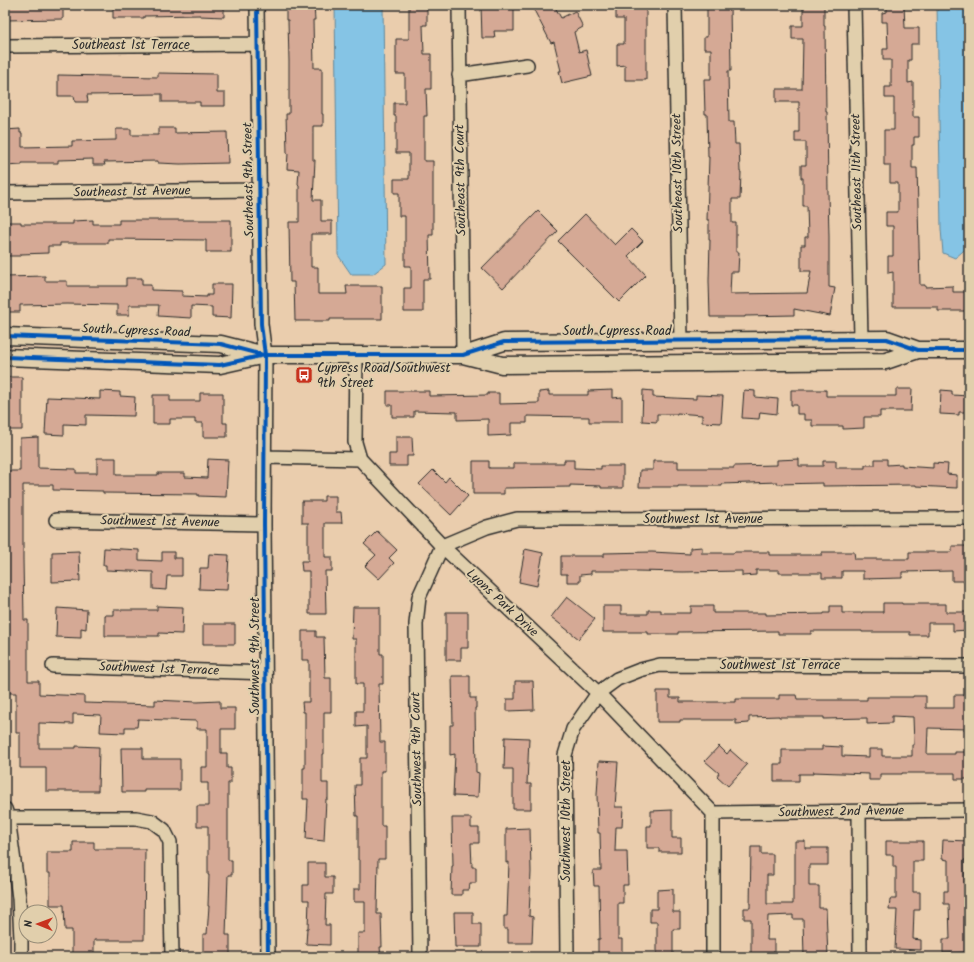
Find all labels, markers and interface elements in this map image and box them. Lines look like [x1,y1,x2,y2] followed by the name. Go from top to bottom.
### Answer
[72,35,190,56] street label: Southeast 1st Terrace
[666,112,690,233] street label: Southeast 10th Street
[845,112,869,231] street label: Southeast 11th Street
[237,121,261,238] street label: Southeast 9th Street
[450,123,472,236] street label: Southeast 9th Court
[73,180,191,204] street label: Southeast 1st Avenue
[81,319,191,343] street label: South Cypress Road
[563,321,672,342] street label: South Cypress Road
[317,358,451,394] place label: Cypress Road/Southwest 9th Street
[294,365,314,385] bus stop icon: Cypress Road/Southwest 9th Street
[643,509,763,530] street label: Southwest 1st Avenue
[100,510,220,534] street label: Southwest 1st Avenue
[461,564,543,642] street label: Lyons Park Drive
[245,596,266,715] street label: Southwest 9th Street
[720,655,840,676] street label: Southwest 1st Terrace
[98,656,220,682] street label: Southwest 1st Terrace
[405,691,428,806] street label: Southwest 9th Court
[556,759,577,882] street label: Southwest 10th Street
[778,800,904,824] street label: Southwest 2nd Avenue
[18,904,58,944] north arrow
[20,920,38,927] text: N

